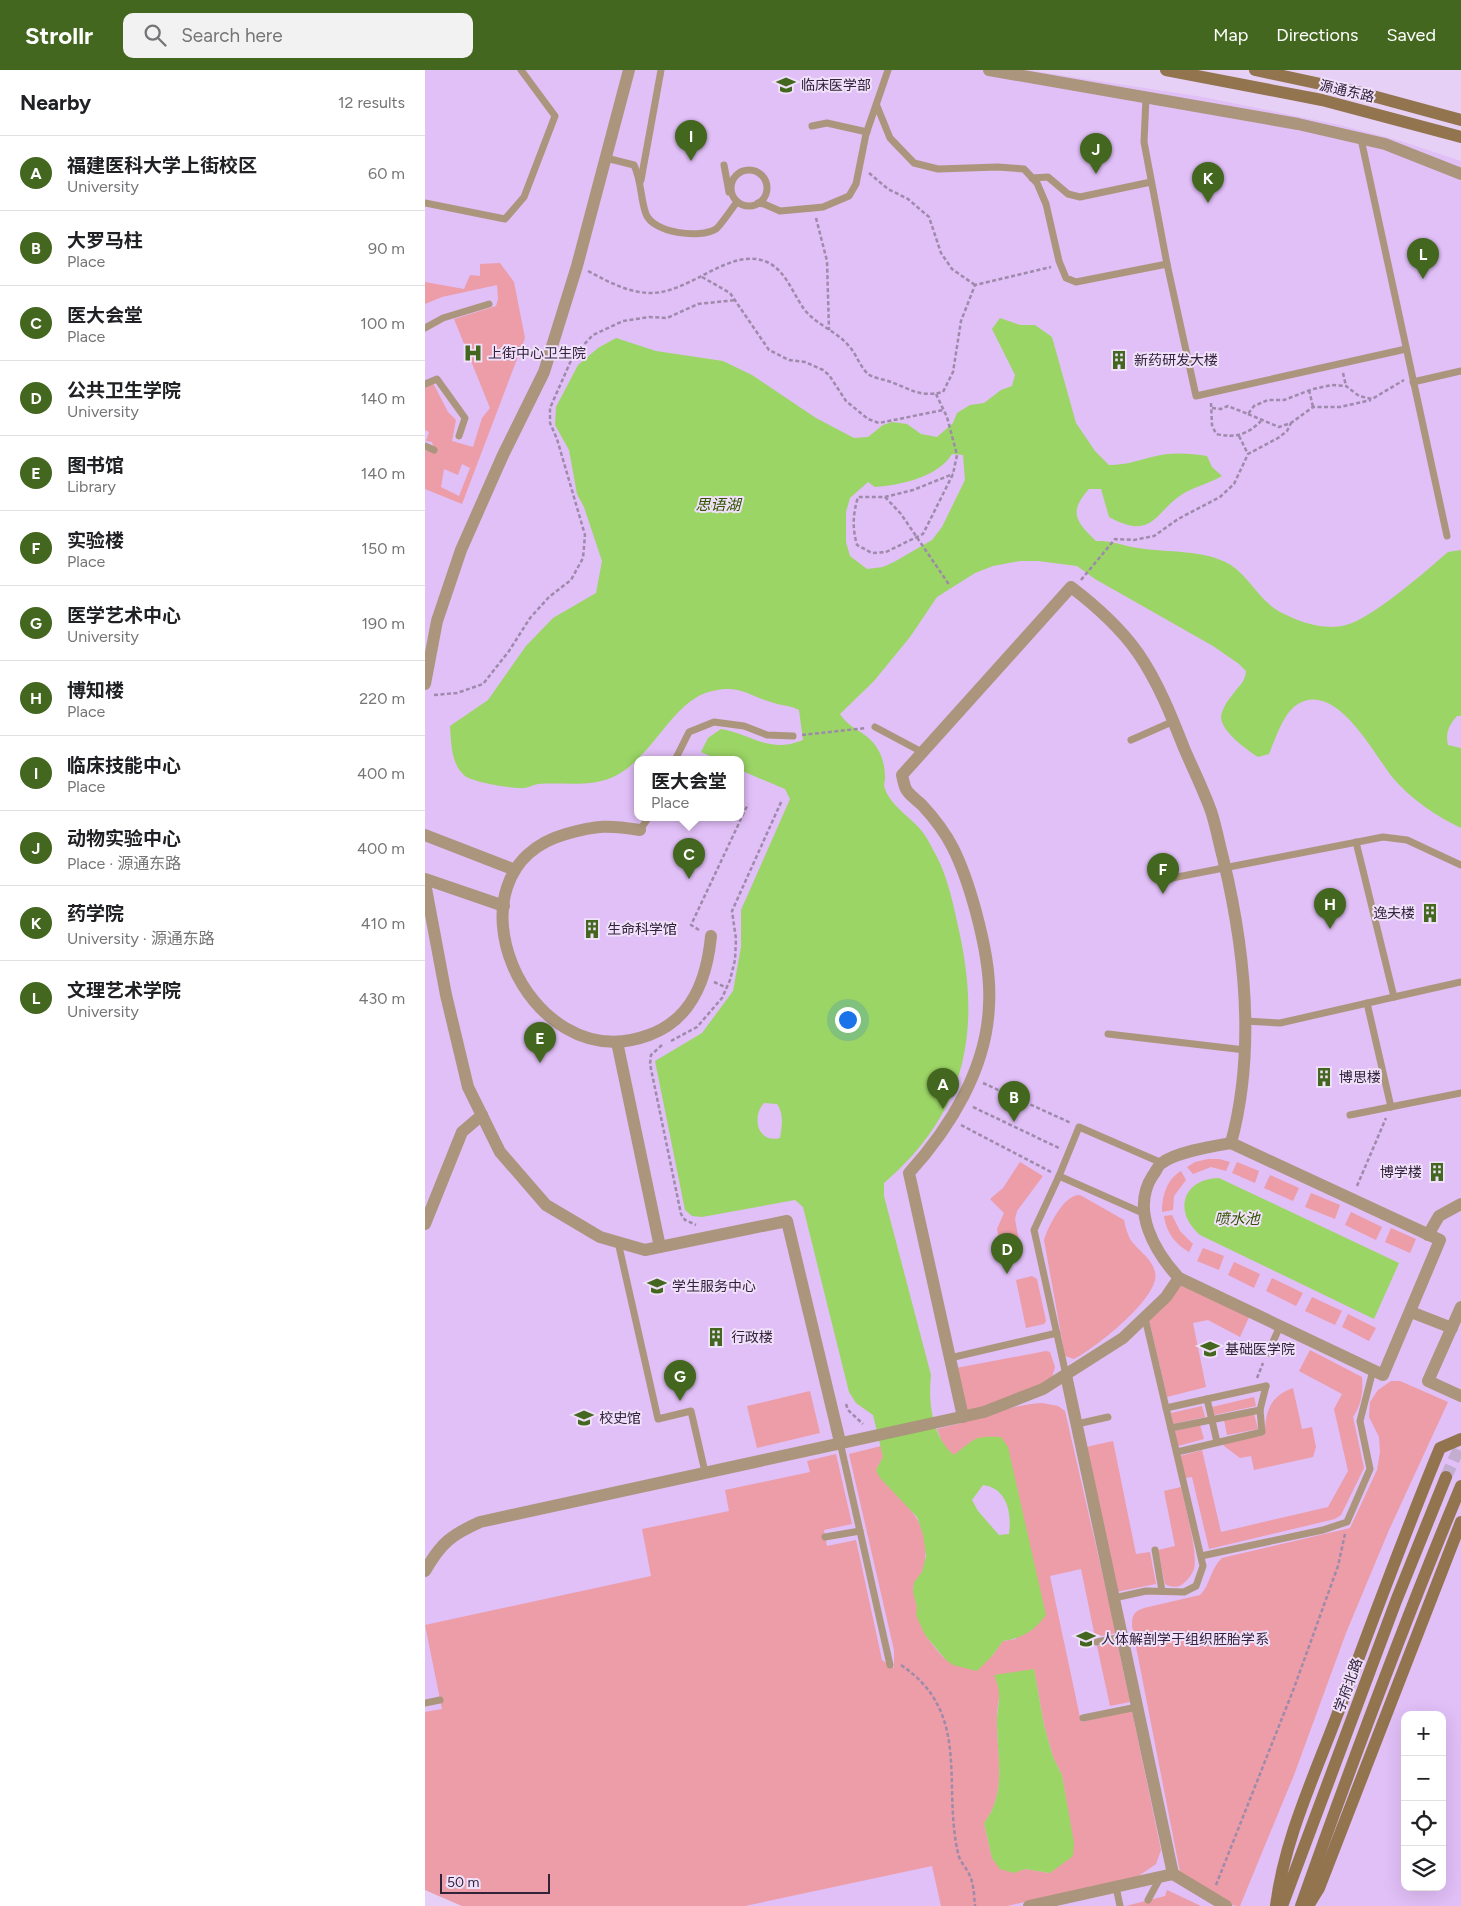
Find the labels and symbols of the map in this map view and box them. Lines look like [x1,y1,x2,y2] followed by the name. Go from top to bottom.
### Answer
[775,74,797,96] school or university icon: 临床医学部
[801,77,871,94] place label: 临床医学部
[1318,77,1376,106] street label: 源通东路
[675,120,707,161] pin: I
[1080,133,1112,174] pin: J
[1192,162,1224,203] pin: K
[1407,238,1439,279] pin: L
[462,342,484,364] hospital icon: 上街中心卫生院
[488,345,586,362] place label: 上街中心卫生院
[1108,349,1130,371] building icon: 新药研发大楼
[1134,352,1218,369] place label: 新药研发大楼
[695,496,742,514] water label: 思语湖
[673,838,705,879] pin: C
[1147,853,1179,894] pin: F
[1314,888,1346,929] pin: H
[1419,902,1441,924] building icon: 逸夫楼
[1373,905,1415,922] place label: 逸夫楼
[581,918,603,940] building icon: 生命科学馆
[607,921,677,938] place label: 生命科学馆
[835,1007,861,1033] your location
[524,1022,556,1063] pin: E
[1313,1066,1335,1088] building icon: 博思楼
[927,1068,959,1109] pin: A
[1339,1069,1381,1086] place label: 博思楼
[998,1081,1030,1122] pin: B
[1426,1161,1448,1183] building icon: 博学楼
[1380,1164,1422,1181] place label: 博学楼
[1214,1210,1261,1228] water label: 喷水池
[991,1233,1023,1274] pin: D
[646,1275,668,1297] school or university icon: 学生服务中心
[672,1278,756,1295] place label: 学生服务中心
[705,1326,727,1348] building icon: 行政楼
[731,1329,773,1346] place label: 行政楼
[1199,1338,1221,1360] school or university icon: 基础医学院
[1225,1341,1295,1358] place label: 基础医学院
[664,1360,696,1401] pin: G
[573,1407,595,1429] school or university icon: 校史馆
[599,1410,641,1427] place label: 校史馆
[1075,1628,1097,1650] school or university icon: 人体解剖学于组织胚胎学系
[1101,1631,1269,1648] place label: 人体解剖学于组织胚胎学系
[1331,1656,1366,1714] street label: 学府北路
[440,1871,550,1894] scale bar

